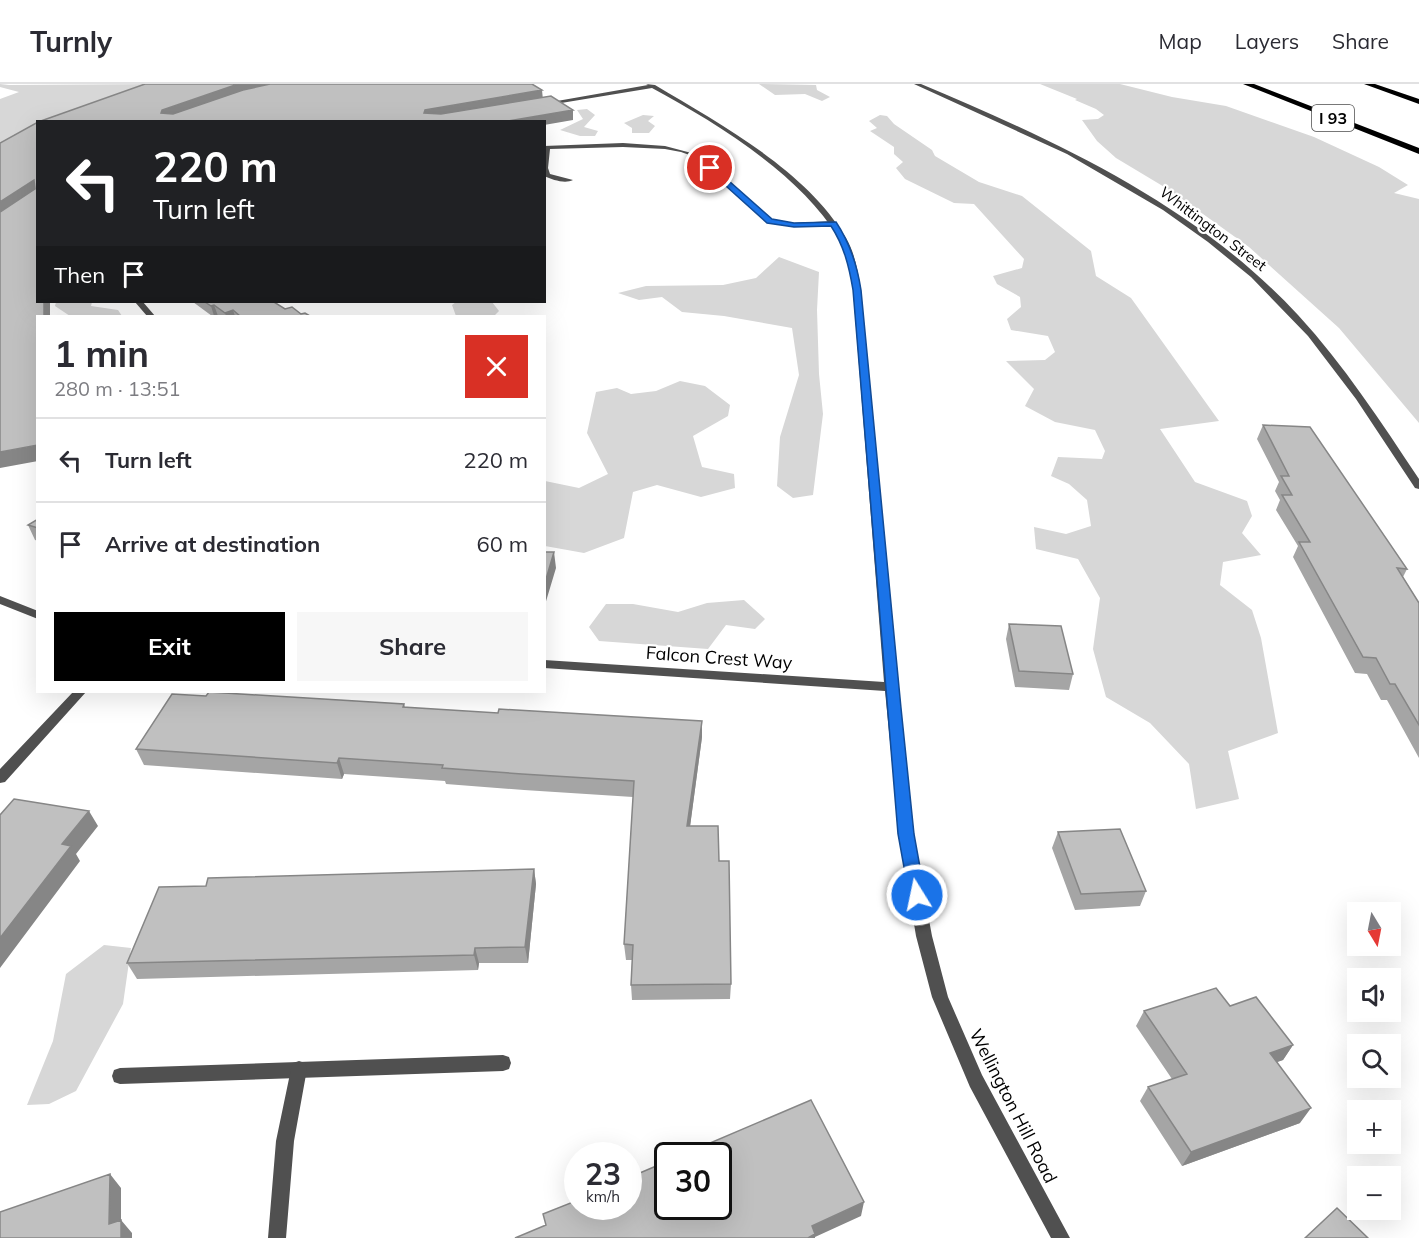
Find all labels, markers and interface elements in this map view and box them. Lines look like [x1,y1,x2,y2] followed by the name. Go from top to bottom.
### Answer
[30,24,112,59] text: Turnly
[1159,28,1202,54] text: Map
[1235,28,1299,54] text: Layers
[1332,28,1389,54] text: Share
[1312,105,1354,131] road number: I 93
[153,140,278,193] text: 220 m
[684,142,735,193] pin
[54,144,132,222] icon: left
[693,151,726,184] icon: arrive
[1156,182,1270,275] street label: Whittington Street
[153,192,255,226] text: Turn left
[117,258,150,291] icon: arrive
[54,261,105,289] text: Then
[54,331,149,376] text: 1 min
[465,335,528,398] button: close
[54,376,180,401] text: 280 m · 13:51
[54,444,87,477] icon: left
[105,446,192,474] text: Turn left
[463,446,528,474] text: 220 m
[54,528,87,561] icon: arrive
[105,530,320,558] text: Arrive at destination
[477,530,528,558] text: 60 m
[54,612,285,681] button: Exit
[297,612,528,681] button: Share
[645,641,793,674] street label: Falcon Crest Way
[885,863,949,927] position arrow
[1347,902,1401,956] north arrow
[1347,902,1401,1220] map controls
[1347,968,1401,1022] button: sound
[965,1025,1062,1187] street label: Wellington Hill Road
[1347,1034,1401,1088] button: search
[1347,1100,1401,1154] button: +
[654,1142,732,1220] speed limit sign: 30
[585,1155,621,1193] text: 23
[1347,1166,1401,1220] button: −
[586,1187,620,1206] text: km/h

